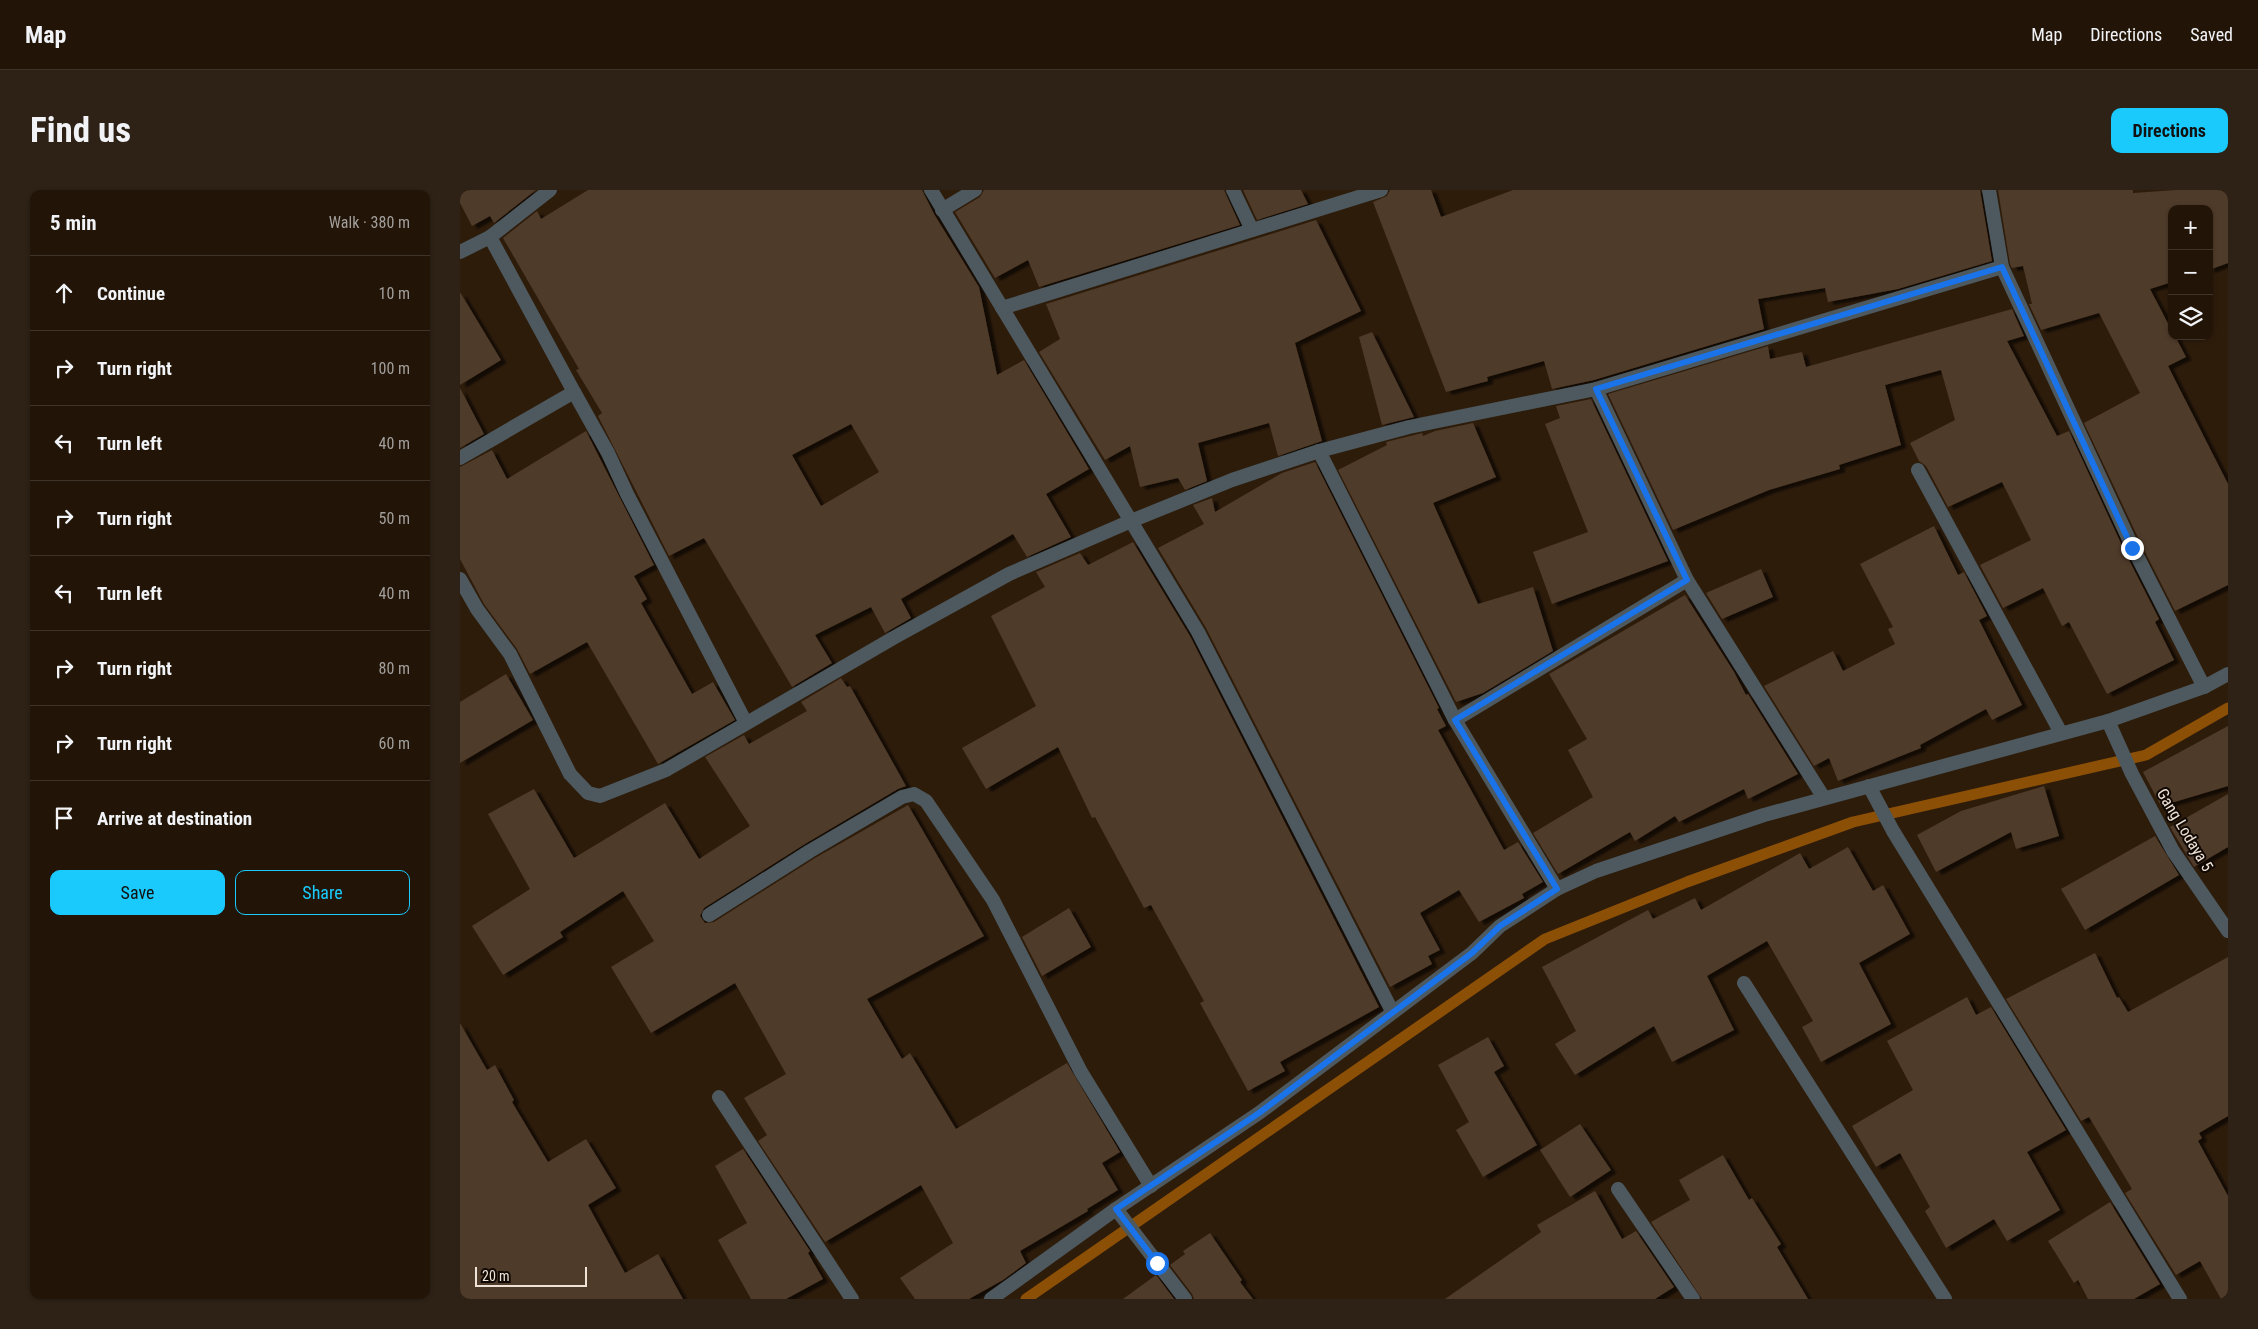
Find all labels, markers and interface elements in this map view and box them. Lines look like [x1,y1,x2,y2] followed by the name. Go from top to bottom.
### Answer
[25,21,66,49] text: Map
[2031,24,2062,45] text: Map
[2090,24,2162,45] text: Directions
[2190,24,2233,45] text: Saved
[2111,108,2228,153] button: Directions
[30,110,131,151] text: Find us
[2168,205,2213,340] map controls
[2168,205,2213,250] button: +
[50,211,97,235] text: 5 min
[329,213,410,232] text: Walk · 380 m
[2168,250,2213,295] button: −
[50,279,78,307] icon: ahead
[97,282,165,305] text: Continue
[378,284,410,303] text: 10 m
[2168,295,2213,340] button: layers
[50,354,78,382] icon: right
[97,357,172,380] text: Turn right
[371,359,410,378] text: 100 m
[50,429,78,457] icon: left
[97,432,162,455] text: Turn left
[378,434,410,453] text: 40 m
[50,504,78,532] icon: right
[97,507,172,530] text: Turn right
[378,509,410,528] text: 50 m
[2121,537,2144,560] route end
[50,579,78,607] icon: left
[97,582,162,605] text: Turn left
[378,584,410,603] text: 40 m
[50,654,78,682] icon: right
[97,657,172,680] text: Turn right
[378,659,410,678] text: 80 m
[50,729,78,757] icon: right
[97,732,172,755] text: Turn right
[378,734,410,753] text: 60 m
[2153,785,2217,875] street label: Gang Lodaya 5
[50,804,78,832] icon: arrive
[97,807,252,830] text: Arrive at destination
[50,870,225,915] button: Save
[235,870,410,915] button: Share
[1146,1252,1169,1275] route start
[475,1264,588,1287] scale bar
[482,1268,510,1284] text: 20 m

